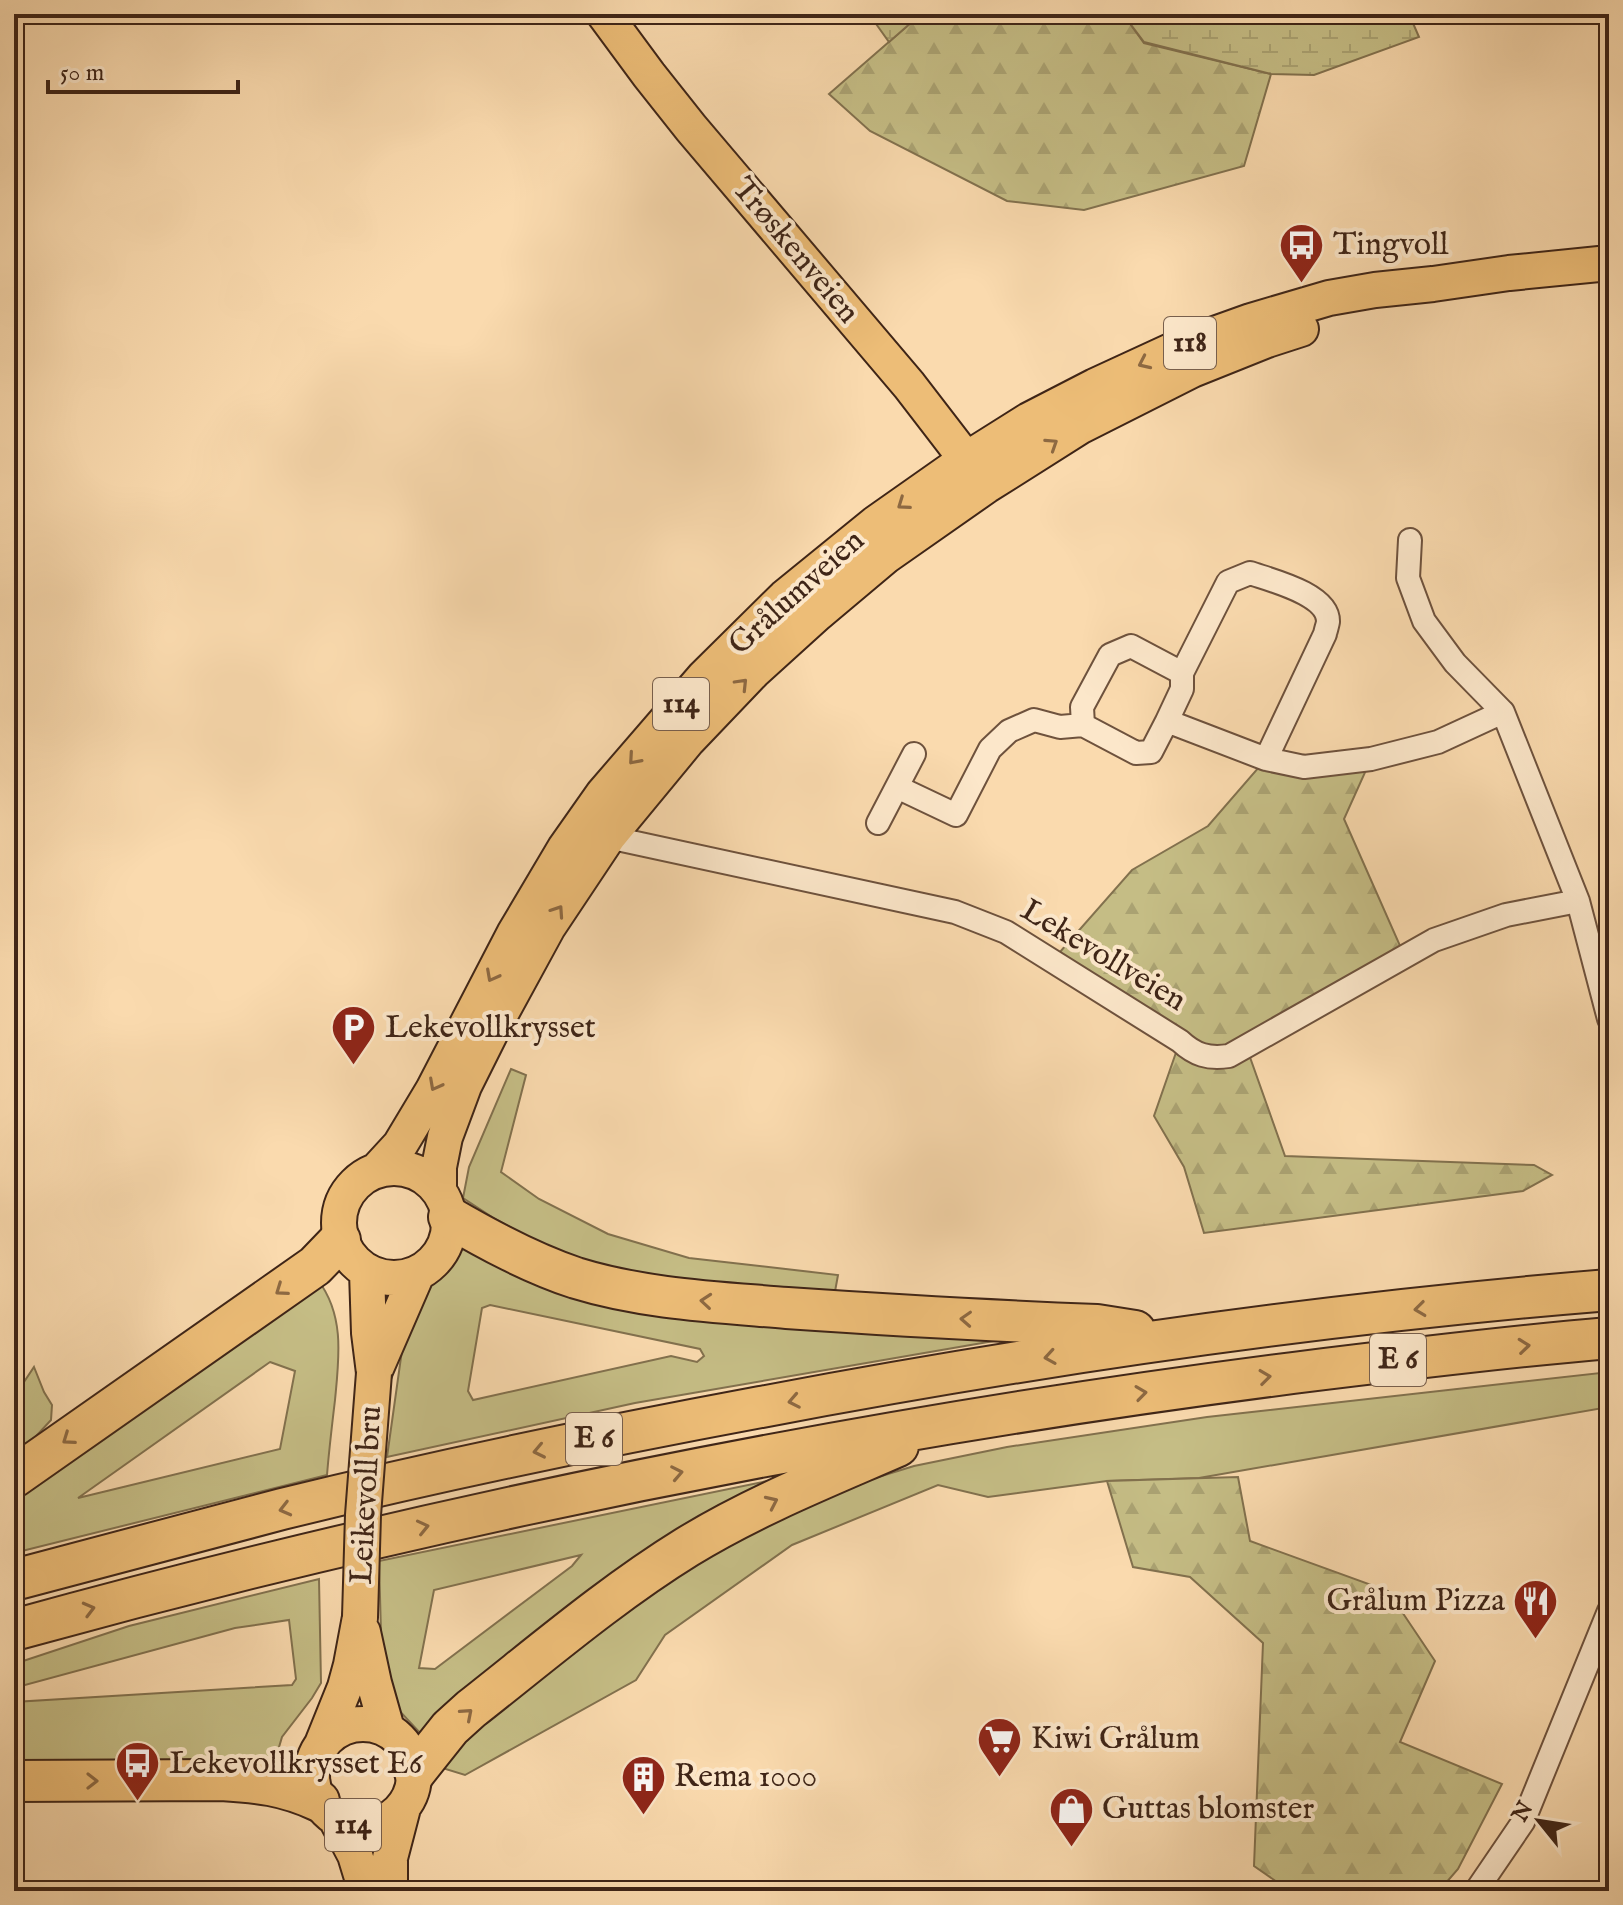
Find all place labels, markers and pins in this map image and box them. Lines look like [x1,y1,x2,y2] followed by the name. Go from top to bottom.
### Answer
[1278,221,1326,284] bus stop icon: Tingvoll
[1333,225,1449,266] place label: Tingvoll
[330,1004,378,1067] parking icon: Lekevollkrysset
[385,1008,596,1049] place label: Lekevollkrysset
[1512,1577,1560,1640] restaurant icon: Grålum Pizza
[1327,1581,1505,1622] place label: Grålum Pizza
[976,1715,1024,1778] supermarket icon: Kiwi Grålum
[1031,1719,1200,1760] place label: Kiwi Grålum
[114,1740,162,1803] bus stop icon: Lekevollkrysset E6
[169,1744,423,1785] place label: Lekevollkrysset E6
[619,1753,667,1816] building icon: Rema 1000
[674,1757,817,1798] place label: Rema 1000
[1047,1785,1095,1848] shop icon: Guttas blomster
[1102,1789,1314,1830] place label: Guttas blomster

